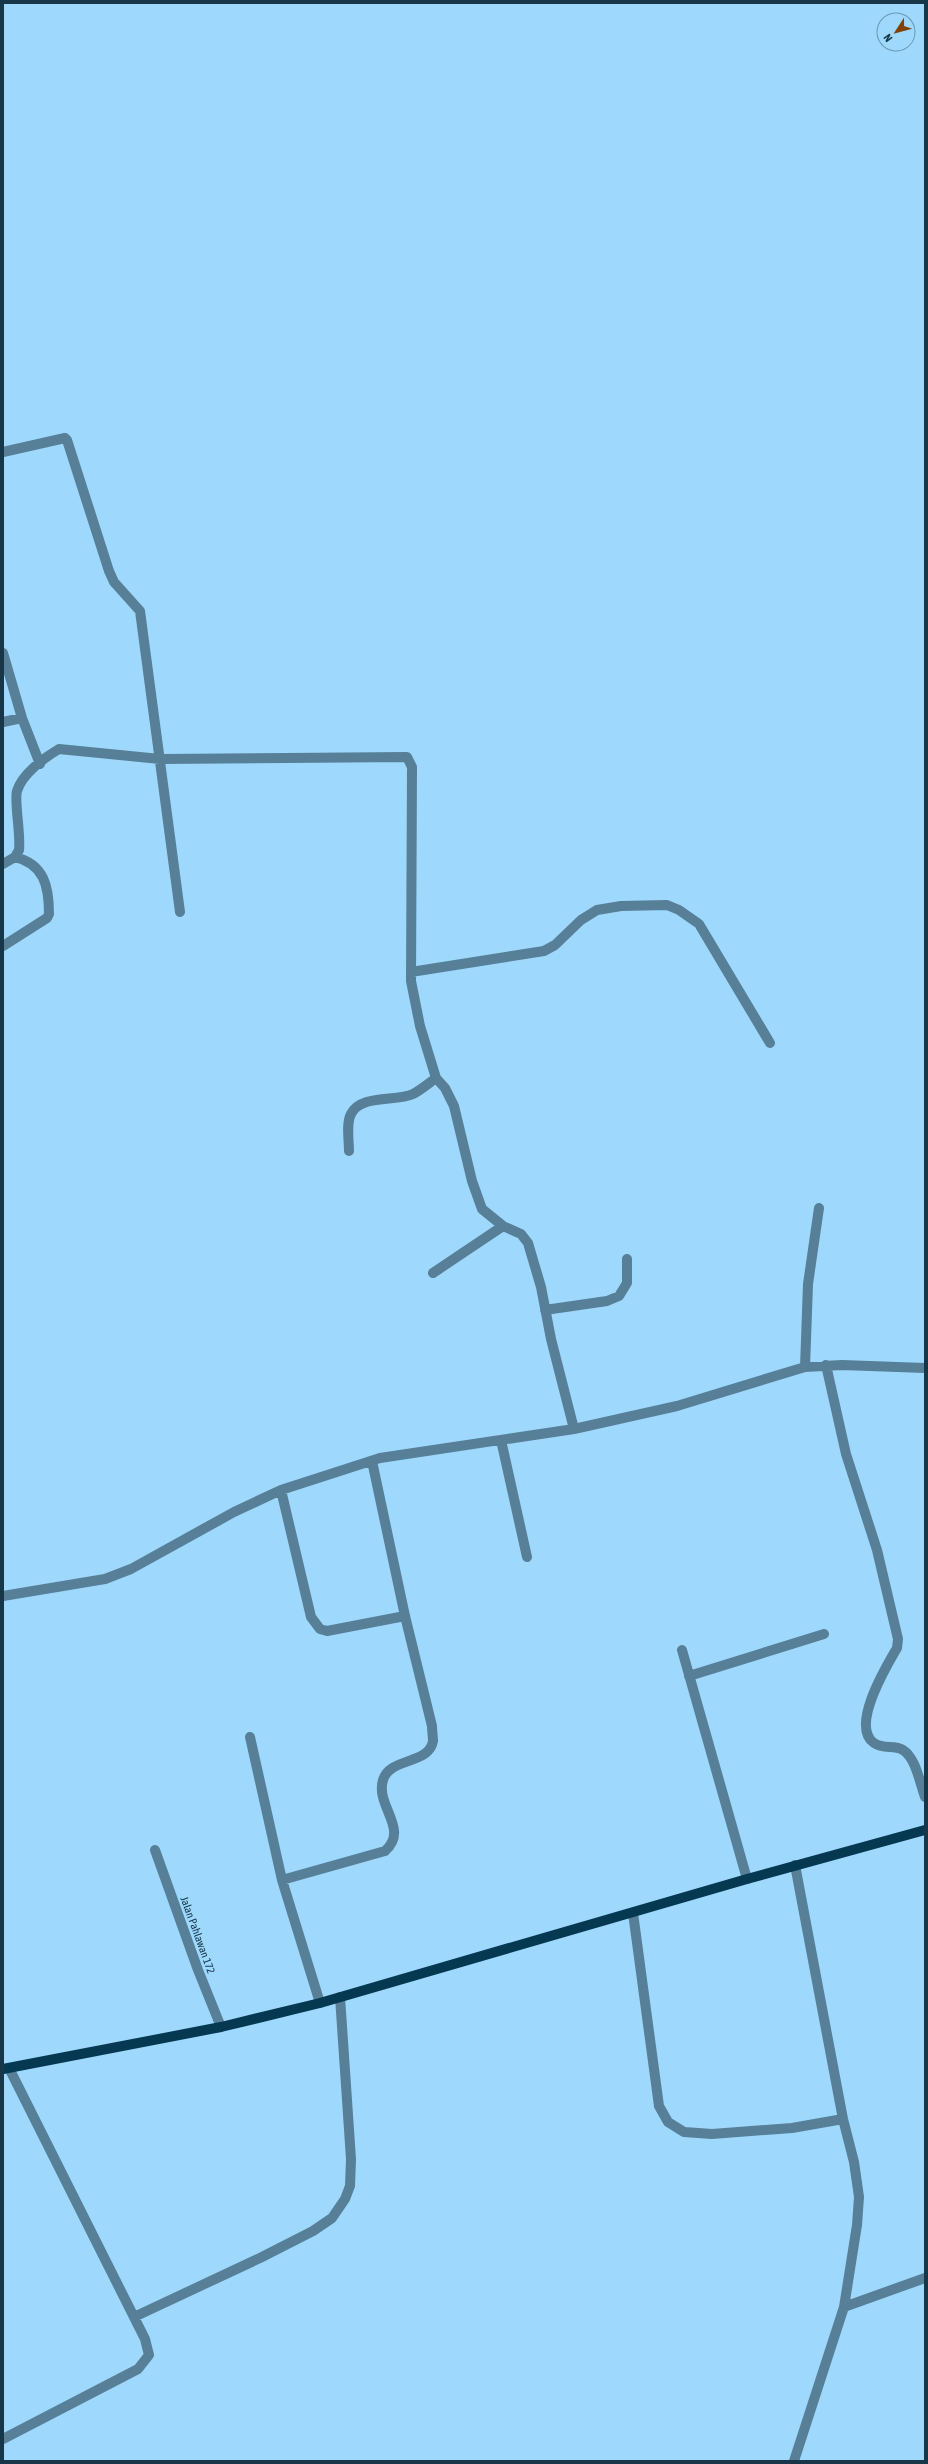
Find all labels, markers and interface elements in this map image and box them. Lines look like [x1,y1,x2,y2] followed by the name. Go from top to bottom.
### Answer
[876,12,916,52] north arrow
[881,32,895,44] text: N
[178,1895,218,1975] street label: Jalan Pahlawan 172

